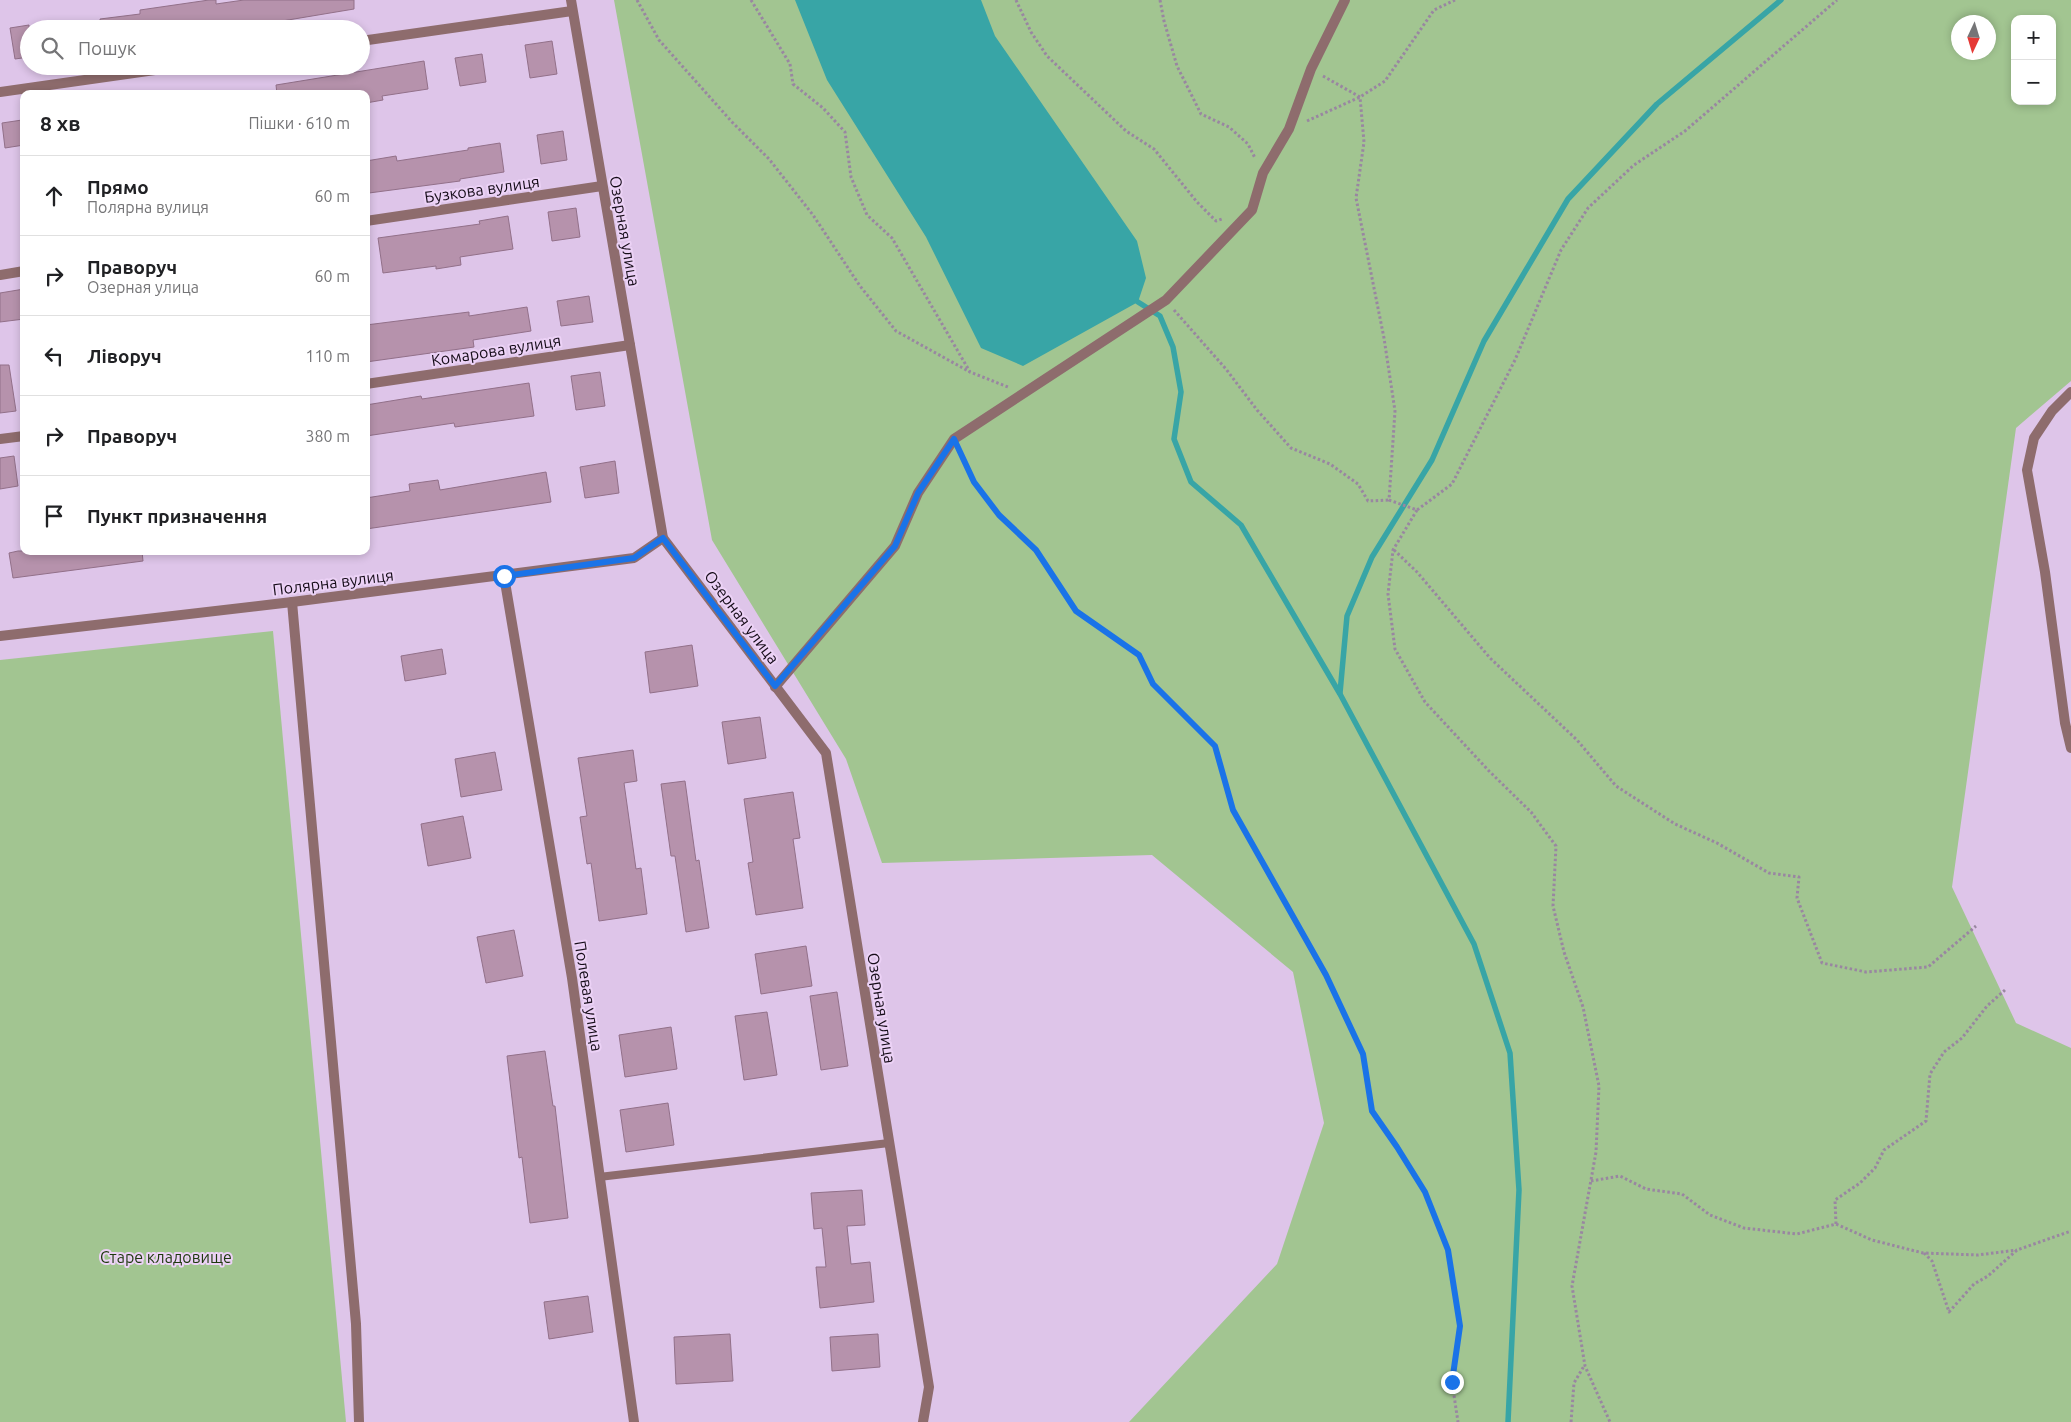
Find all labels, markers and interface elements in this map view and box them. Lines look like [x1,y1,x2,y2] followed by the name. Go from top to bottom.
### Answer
[1951,15,1996,60] north arrow
[2011,15,2056,105] map controls
[2011,15,2056,60] button: +
[20,20,370,75] search box
[38,34,66,62] icon: search
[78,37,137,59] text: Пошук
[2011,60,2056,105] button: −
[40,111,81,135] text: 8 хв
[249,114,350,132] text: Пішки · 610 m
[423,172,541,206] street label: Бузкова вулиця
[606,174,644,288] street label: Озерная улица
[87,176,149,198] text: Прямо
[40,182,68,210] icon: ahead
[314,187,350,205] text: 60 m
[87,198,209,216] text: Полярна вулиця
[87,256,177,278] text: Праворуч
[40,262,68,290] icon: right
[314,267,350,285] text: 60 m
[87,278,199,296] text: Озерная улица
[430,331,562,369] street label: Комарова вулиця
[40,342,68,370] icon: left
[87,345,161,367] text: Ліворуч
[305,347,350,365] text: 110 m
[40,422,68,450] icon: right
[87,425,177,447] text: Праворуч
[305,427,350,445] text: 380 m
[40,502,68,530] icon: arrive
[87,505,267,527] text: Пункт призначення
[493,565,516,588] route start
[271,566,395,598] street label: Полярна вулиця
[701,567,783,667] street label: Озерная улица
[571,939,607,1053] street label: Полевая улица
[864,951,900,1065] street label: Озерная улица
[100,1248,232,1266] park label: Старе кладовище
[1441,1371,1464,1394] route end

